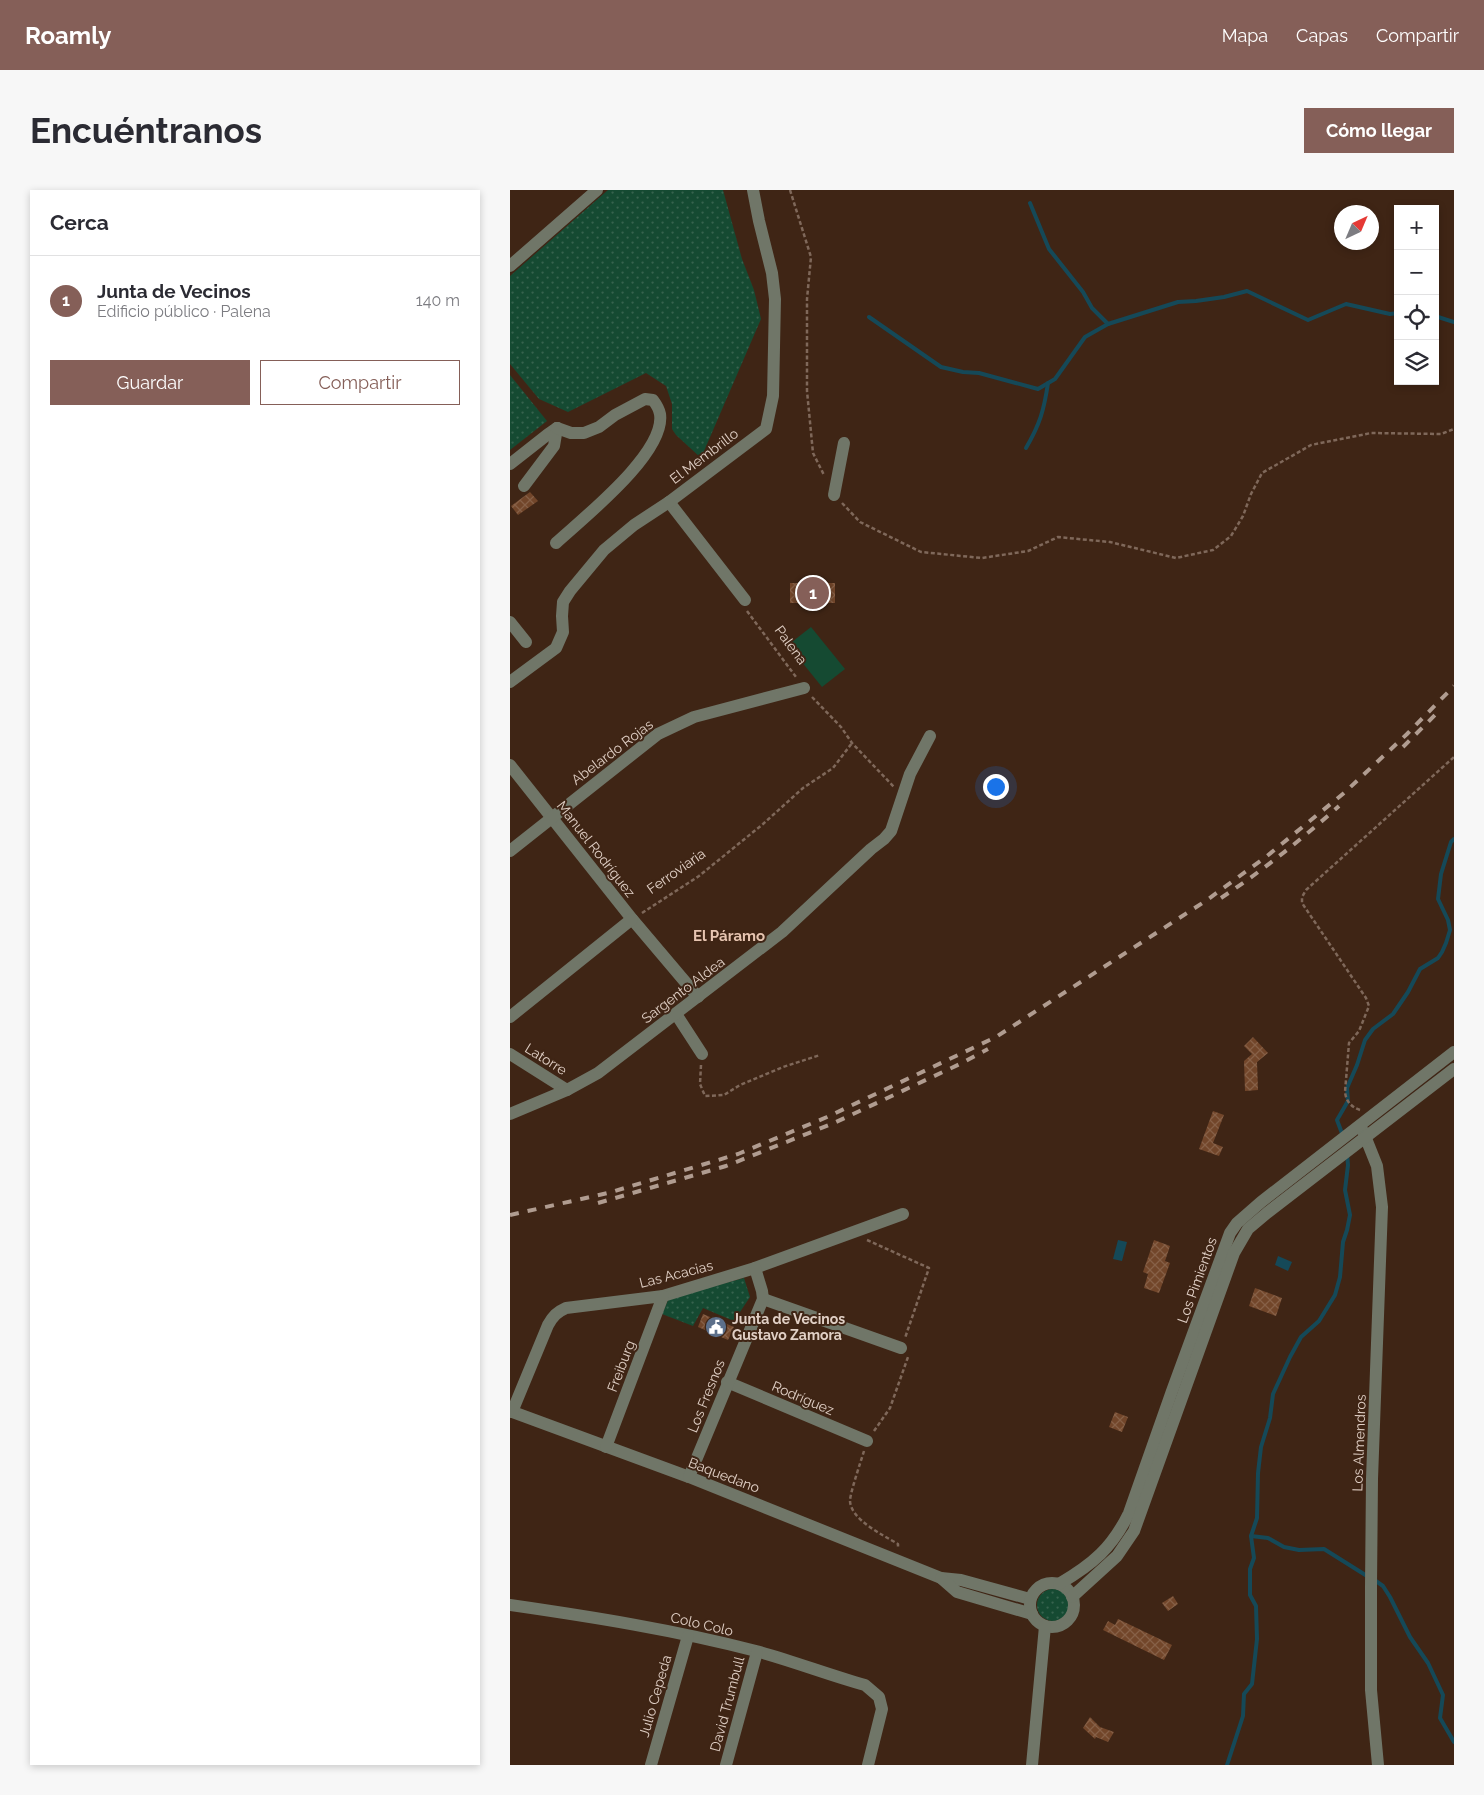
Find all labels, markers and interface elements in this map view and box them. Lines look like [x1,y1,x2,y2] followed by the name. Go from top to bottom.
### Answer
[25,21,111,50] text: Roamly
[1222,25,1268,46] text: Mapa
[1296,25,1348,46] text: Capas
[1376,25,1459,46] text: Compartir
[1304,108,1454,153] button: Cómo llegar
[30,110,262,151] text: Encuéntranos
[1334,205,1379,250] north arrow
[1394,205,1439,385] map controls
[1394,205,1439,250] button: +
[50,210,109,235] text: Cerca
[1394,250,1439,295] button: −
[97,280,251,302] text: Junta de Vecinos
[62,291,70,310] text: 1
[416,291,460,310] text: 140 m
[1394,295,1439,340] button: locate
[97,302,271,321] text: Edificio público · Palena
[1394,340,1439,385] button: layers
[50,360,250,405] button: Guardar
[260,360,460,405] button: Compartir
[667,425,741,487] street label: El Membrillo
[797,574,829,612] pin: 1
[772,622,810,668] street label: Palena
[568,716,656,788] street label: Abelardo Rojas
[983,774,1009,800] your location
[554,798,639,900] street label: Manuel Rodríguez
[644,845,708,897] street label: Ferroviaria
[693,927,765,945] district label: El Páramo
[638,954,728,1026] street label: Sargento Aldea
[522,1040,570,1078] street label: Latorre
[1174,1235,1220,1325] street label: Los Pimientos
[637,1257,715,1291] street label: Las Acacias
[732,1311,845,1343] place label: Junta de Vecinos Gustavo Zamora
[704,1315,728,1339] public building icon: Junta de Vecinos Gustavo Zamora
[604,1338,638,1394] street label: Freiburg
[684,1357,728,1435] street label: Los Fresnos
[770,1378,837,1418] street label: Rodríguez
[1349,1394,1369,1492] street label: Los Almendros
[686,1454,762,1496] street label: Baquedano
[669,1609,735,1639] street label: Colo Colo
[636,1653,674,1739] street label: Julio Cepeda
[707,1655,747,1753] street label: David Trumbull

